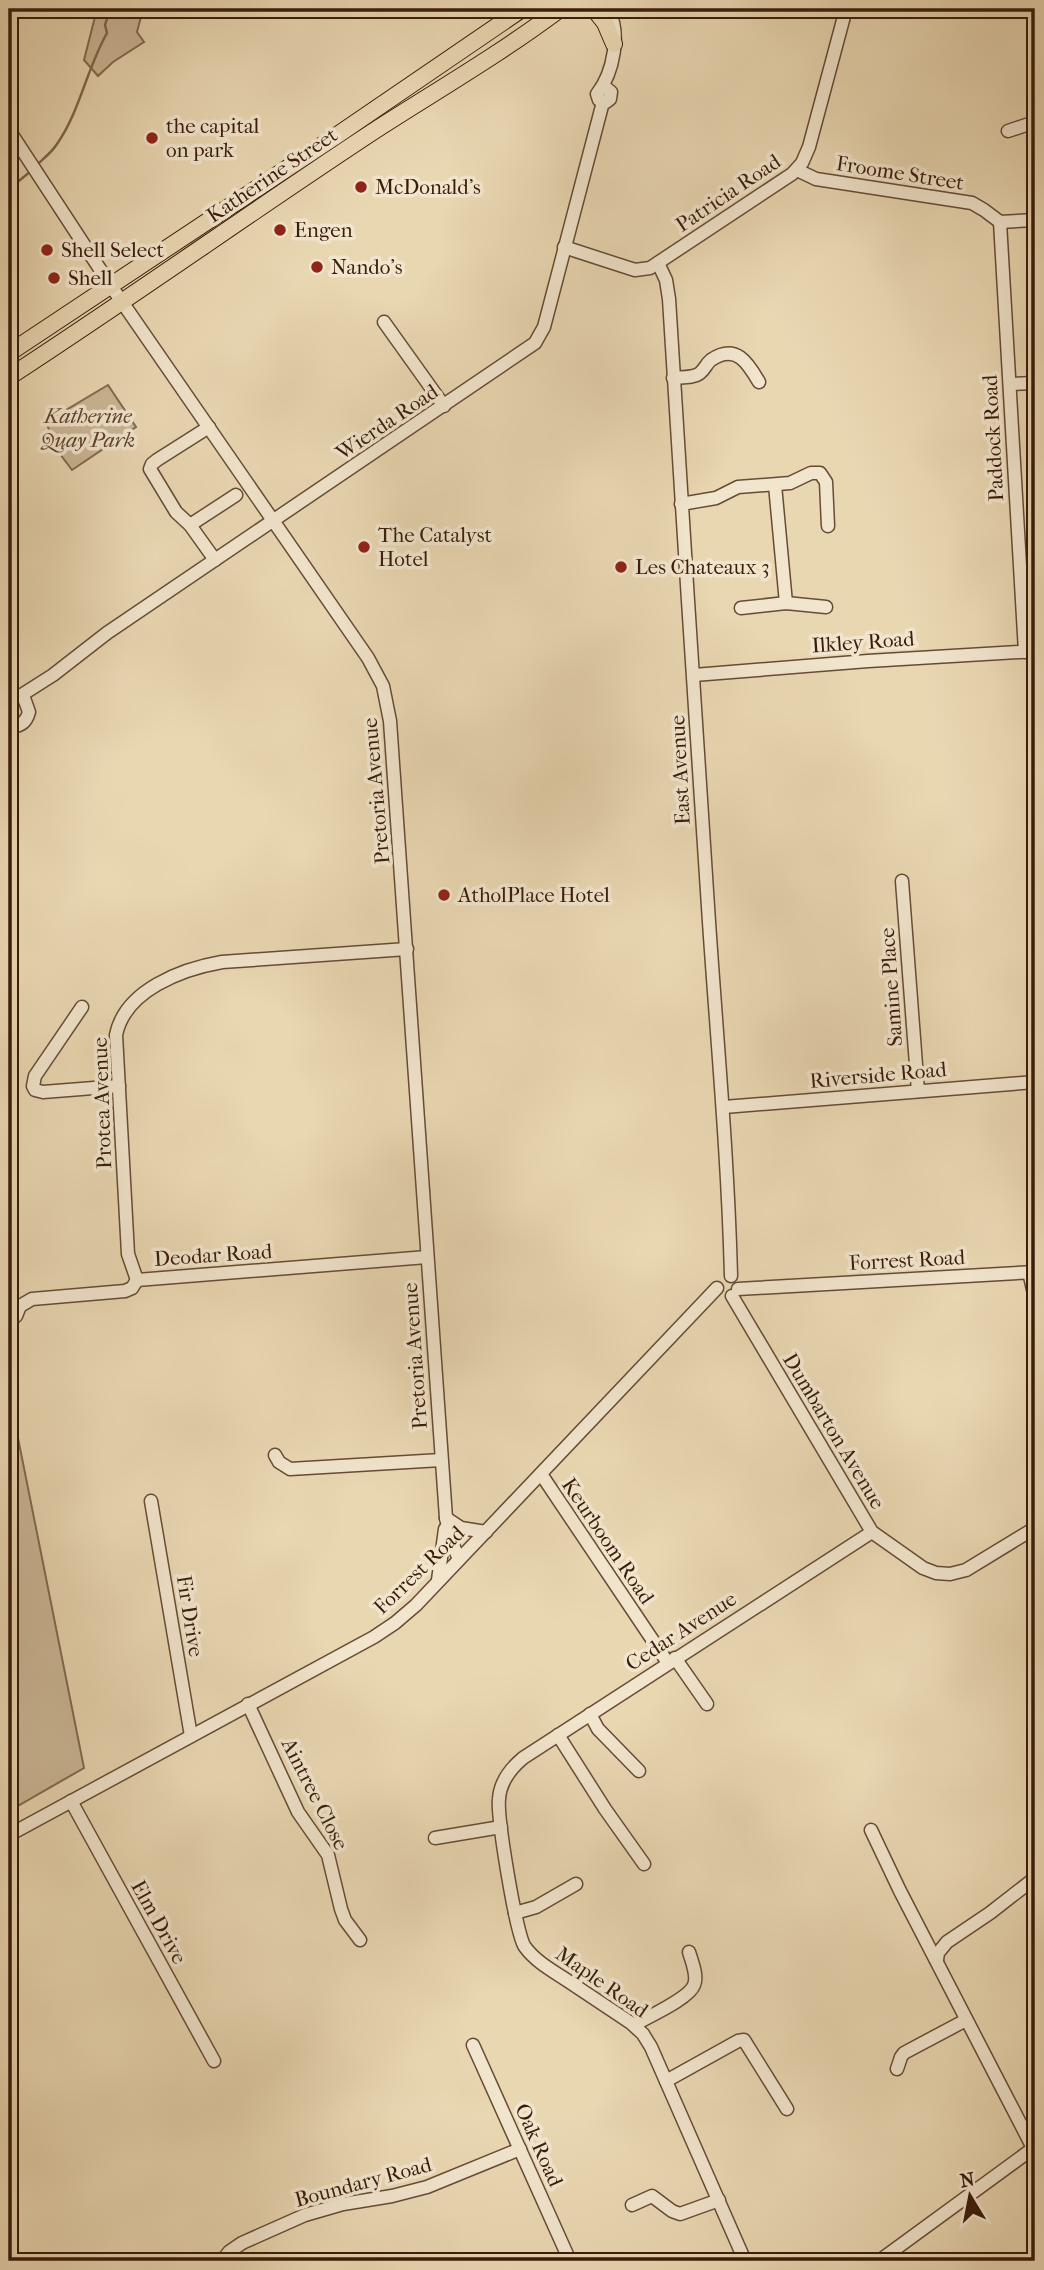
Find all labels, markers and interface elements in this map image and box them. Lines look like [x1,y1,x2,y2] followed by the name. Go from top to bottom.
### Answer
[166,114,260,162] place label: the capital on park
[202,122,342,228] street label: Katherine Street
[144,130,160,146] marker: the capital on park
[671,149,785,237] street label: Patricia Road
[834,151,966,195] street label: Froome Street
[375,175,481,199] place label: McDonald's
[353,179,369,195] marker: McDonald's
[294,218,353,242] place label: Engen
[272,222,288,238] marker: Engen
[61,238,164,262] place label: Shell Select
[39,242,55,258] marker: Shell Select
[331,255,403,279] place label: Nando's
[309,259,325,275] marker: Nando's
[68,266,113,290] place label: Shell
[46,270,62,286] marker: Shell
[978,373,1008,502] street label: Paddock Road
[331,379,443,466] street label: Wierda Road
[40,404,135,453] park label: Katherine Quay Park
[378,523,492,571] place label: The Catalyst Hotel
[356,539,372,555] marker: The Catalyst Hotel
[635,555,770,579] place label: Les Chateaux 3
[613,559,629,575] marker: Les Chateaux 3
[811,626,916,658] street label: Ilkley Road
[665,714,695,826] street label: East Avenue
[358,717,394,865] street label: Pretoria Avenue
[457,883,610,907] place label: AtholPlace Hotel
[436,887,452,903] marker: AtholPlace Hotel
[875,927,907,1047] street label: Samine Place
[88,1037,116,1169] street label: Protea Avenue
[809,1057,948,1093] street label: Riverside Road
[153,1239,273,1271] street label: Deodar Road
[848,1245,966,1275] street label: Forrest Road
[398,1282,432,1430] street label: Pretoria Avenue
[778,1349,890,1513] street label: Dumbarton Avenue
[557,1473,659,1609] street label: Keurboom Road
[369,1521,470,1619] street label: Forrest Road
[172,1574,208,1658] street label: Fir Drive
[621,1586,741,1676] street label: Cedar Avenue
[276,1733,353,1854] street label: Aintree Close
[126,1876,192,1968] street label: Elm Drive
[551,1941,653,2023] street label: Maple Road
[510,2100,568,2191] street label: Oak Road
[292,2152,435,2212] street label: Boundary Road
[936,2162,1006,2232] north arrow
[958,2168,977,2192] text: N

